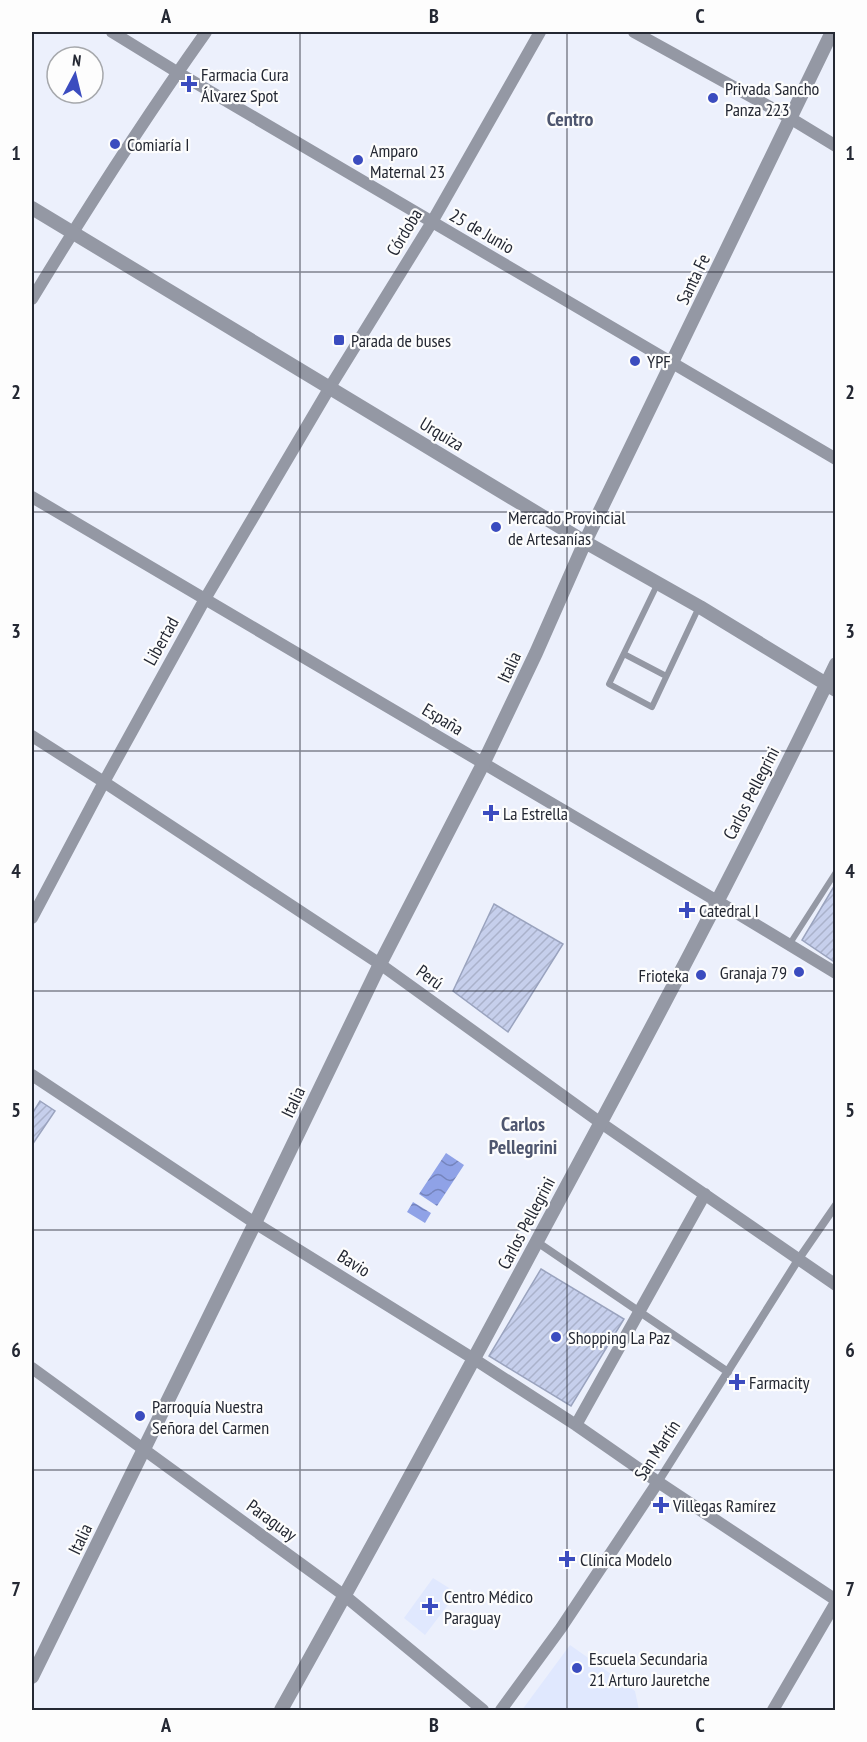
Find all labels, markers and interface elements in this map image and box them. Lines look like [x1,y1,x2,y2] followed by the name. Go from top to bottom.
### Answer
[160,3,172,29] text: A
[429,3,439,29] text: B
[695,3,705,29] text: C
[45,45,105,105] north arrow
[71,50,82,71] text: N
[201,63,289,107] place label: Farmacia Cura Álvarez Spot
[182,77,196,91] marker: Farmacia Cura Álvarez Spot
[725,77,820,121] place label: Privada Sancho Panza 223
[706,91,720,105] marker: Privada Sancho Panza 223
[547,106,593,132] district label: Centro
[127,133,189,156] place label: Comiaría I
[108,137,122,151] marker: Comiaría I
[370,139,445,183] place label: Amparo Maternal 23
[11,140,21,166] text: 1
[845,140,855,166] text: 1
[351,153,365,167] marker: Amparo Maternal 23
[446,203,519,259] street label: 25 de Junio
[381,204,427,260] street label: Córdoba
[671,250,715,308] street label: Santa Fe
[351,329,451,352] place label: Parada de buses
[332,333,346,347] marker: Parada de buses
[647,350,671,373] place label: YPF
[628,354,642,368] marker: YPF
[11,379,21,405] text: 2
[845,379,855,405] text: 2
[416,412,468,456] street label: Urquiza
[508,506,626,550] place label: Mercado Provincial de Artesanías
[489,520,503,534] marker: Mercado Provincial de Artesanías
[138,613,184,669] street label: Libertad
[11,618,21,644] text: 3
[845,618,855,644] text: 3
[492,648,526,686] street label: Italia
[418,698,468,740] street label: España
[718,743,784,843] street label: Carlos Pellegrini
[503,802,568,825] place label: La Estrella
[484,806,498,820] marker: La Estrella
[11,858,21,884] text: 4
[845,858,855,884] text: 4
[699,899,759,922] place label: Catedral I
[680,903,694,917] marker: Catedral I
[412,960,448,994] street label: Perú
[720,961,787,984] place label: Granaja 79
[639,964,689,987] place label: Frioteka
[792,965,806,979] marker: Granaja 79
[694,968,708,982] marker: Frioteka
[276,1083,310,1121] street label: Italia
[11,1097,21,1123] text: 5
[845,1097,855,1123] text: 5
[489,1111,557,1160] district label: Carlos Pellegrini
[492,1173,560,1273] street label: Carlos Pellegrini
[333,1244,375,1282] street label: Bavio
[568,1326,670,1349] place label: Shopping La Paz
[549,1330,563,1344] marker: Shopping La Paz
[11,1337,21,1363] text: 6
[845,1337,855,1363] text: 6
[749,1371,810,1394] place label: Farmacity
[730,1375,744,1389] marker: Farmacity
[152,1395,269,1439] place label: Parroquía Nuestra Señora del Carmen
[133,1409,147,1423] marker: Parroquía Nuestra Señora del Carmen
[629,1415,685,1485] street label: San Martín
[242,1494,302,1546] street label: Paraguay
[672,1494,776,1517] place label: Villegas Ramírez
[654,1498,668,1512] marker: Villegas Ramírez
[63,1520,97,1558] street label: Italia
[580,1548,672,1571] place label: Clínica Modelo
[558,1550,576,1568] marker: Clínica Modelo
[11,1576,21,1602] text: 7
[845,1576,855,1602] text: 7
[444,1585,533,1629] place label: Centro Médico Paraguay
[421,1597,439,1615] marker: Centro Médico Paraguay
[589,1647,710,1691] place label: Escuela Secundaria 21 Arturo Jauretche
[570,1661,584,1675] marker: Escuela Secundaria 21 Arturo Jauretche
[160,1712,172,1738] text: A
[429,1712,439,1738] text: B
[695,1712,705,1738] text: C

